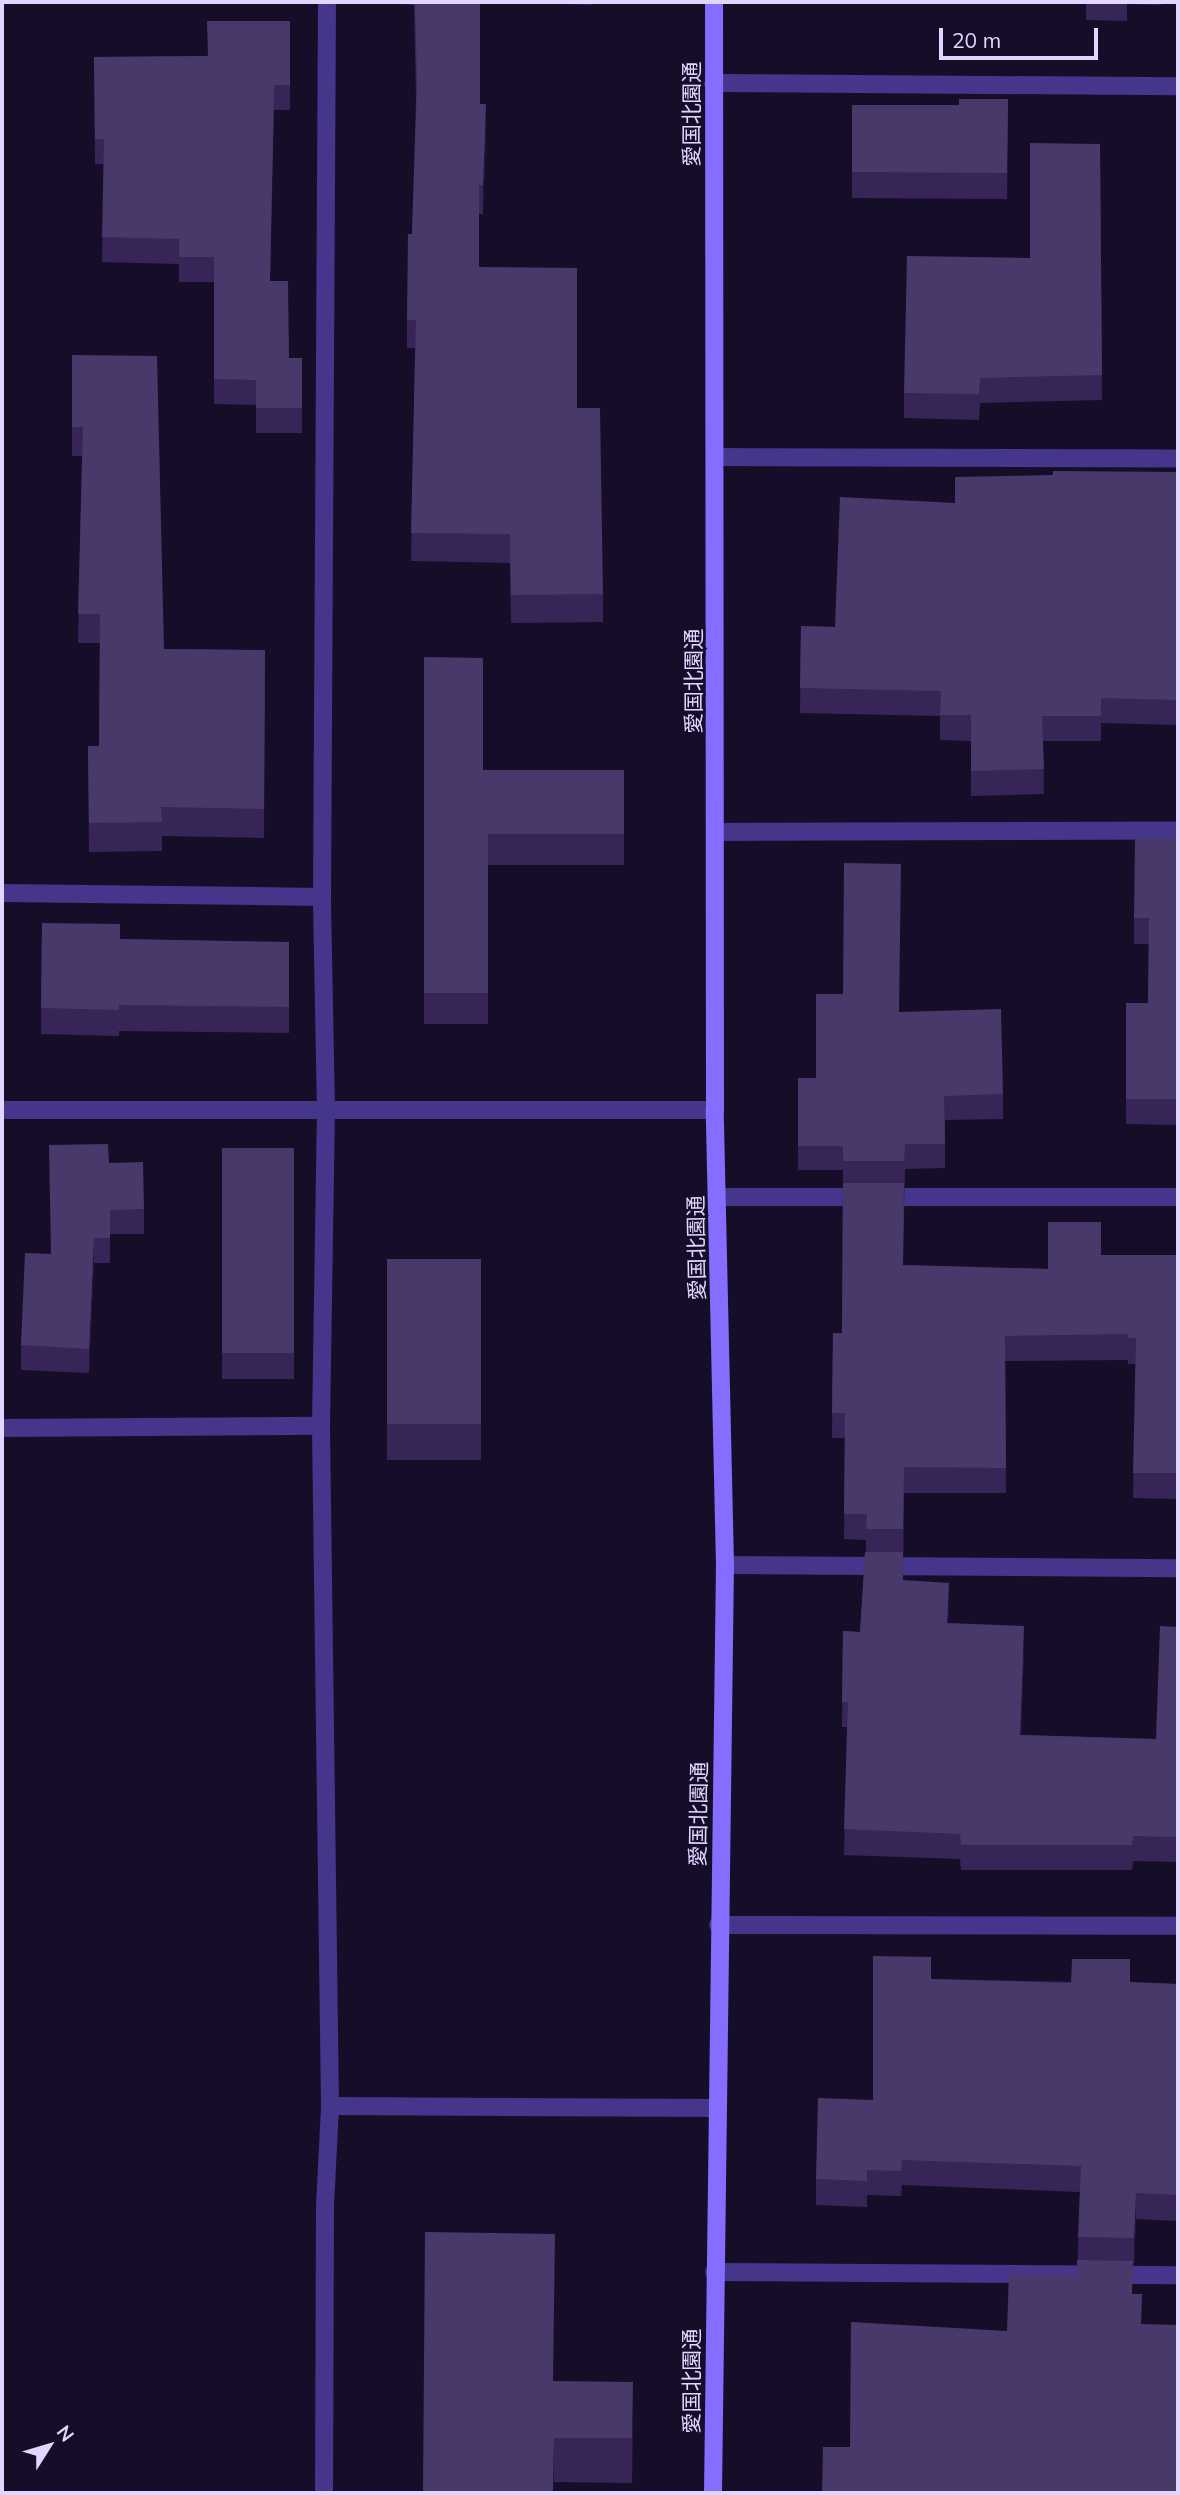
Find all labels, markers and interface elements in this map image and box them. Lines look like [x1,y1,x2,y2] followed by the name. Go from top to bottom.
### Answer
[942,14,1101,58] scale bar
[952,27,1001,53] text: 20 m
[678,62,704,166] street label: 愛国北園通
[680,629,706,733] street label: 愛国北園通
[682,1195,710,1301] street label: 愛国北園通
[684,1761,712,1867] street label: 愛国北園通
[678,2329,704,2433] street label: 愛国北園通
[14,2411,84,2481] north arrow
[52,2420,80,2446] text: N

